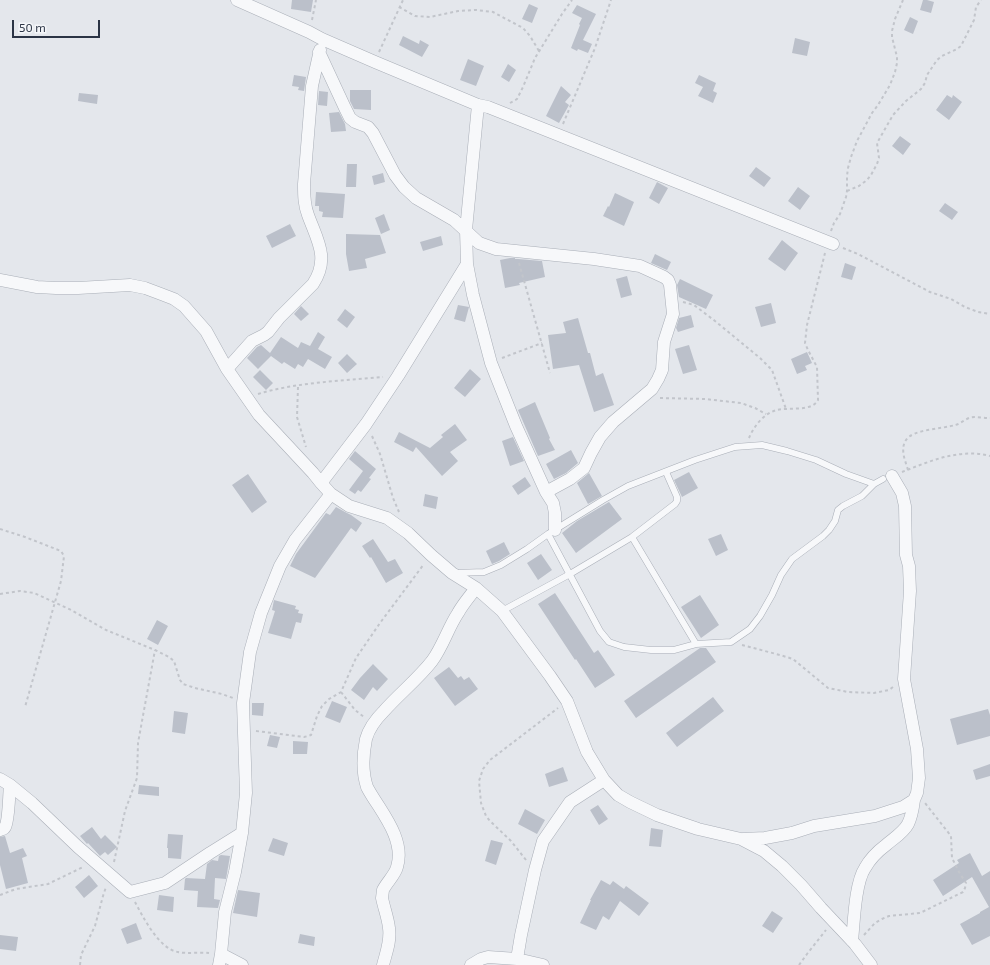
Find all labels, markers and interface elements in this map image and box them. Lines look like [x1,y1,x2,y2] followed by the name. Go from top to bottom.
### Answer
[14,12,102,38] scale bar
[19,20,46,34] text: 50 m

